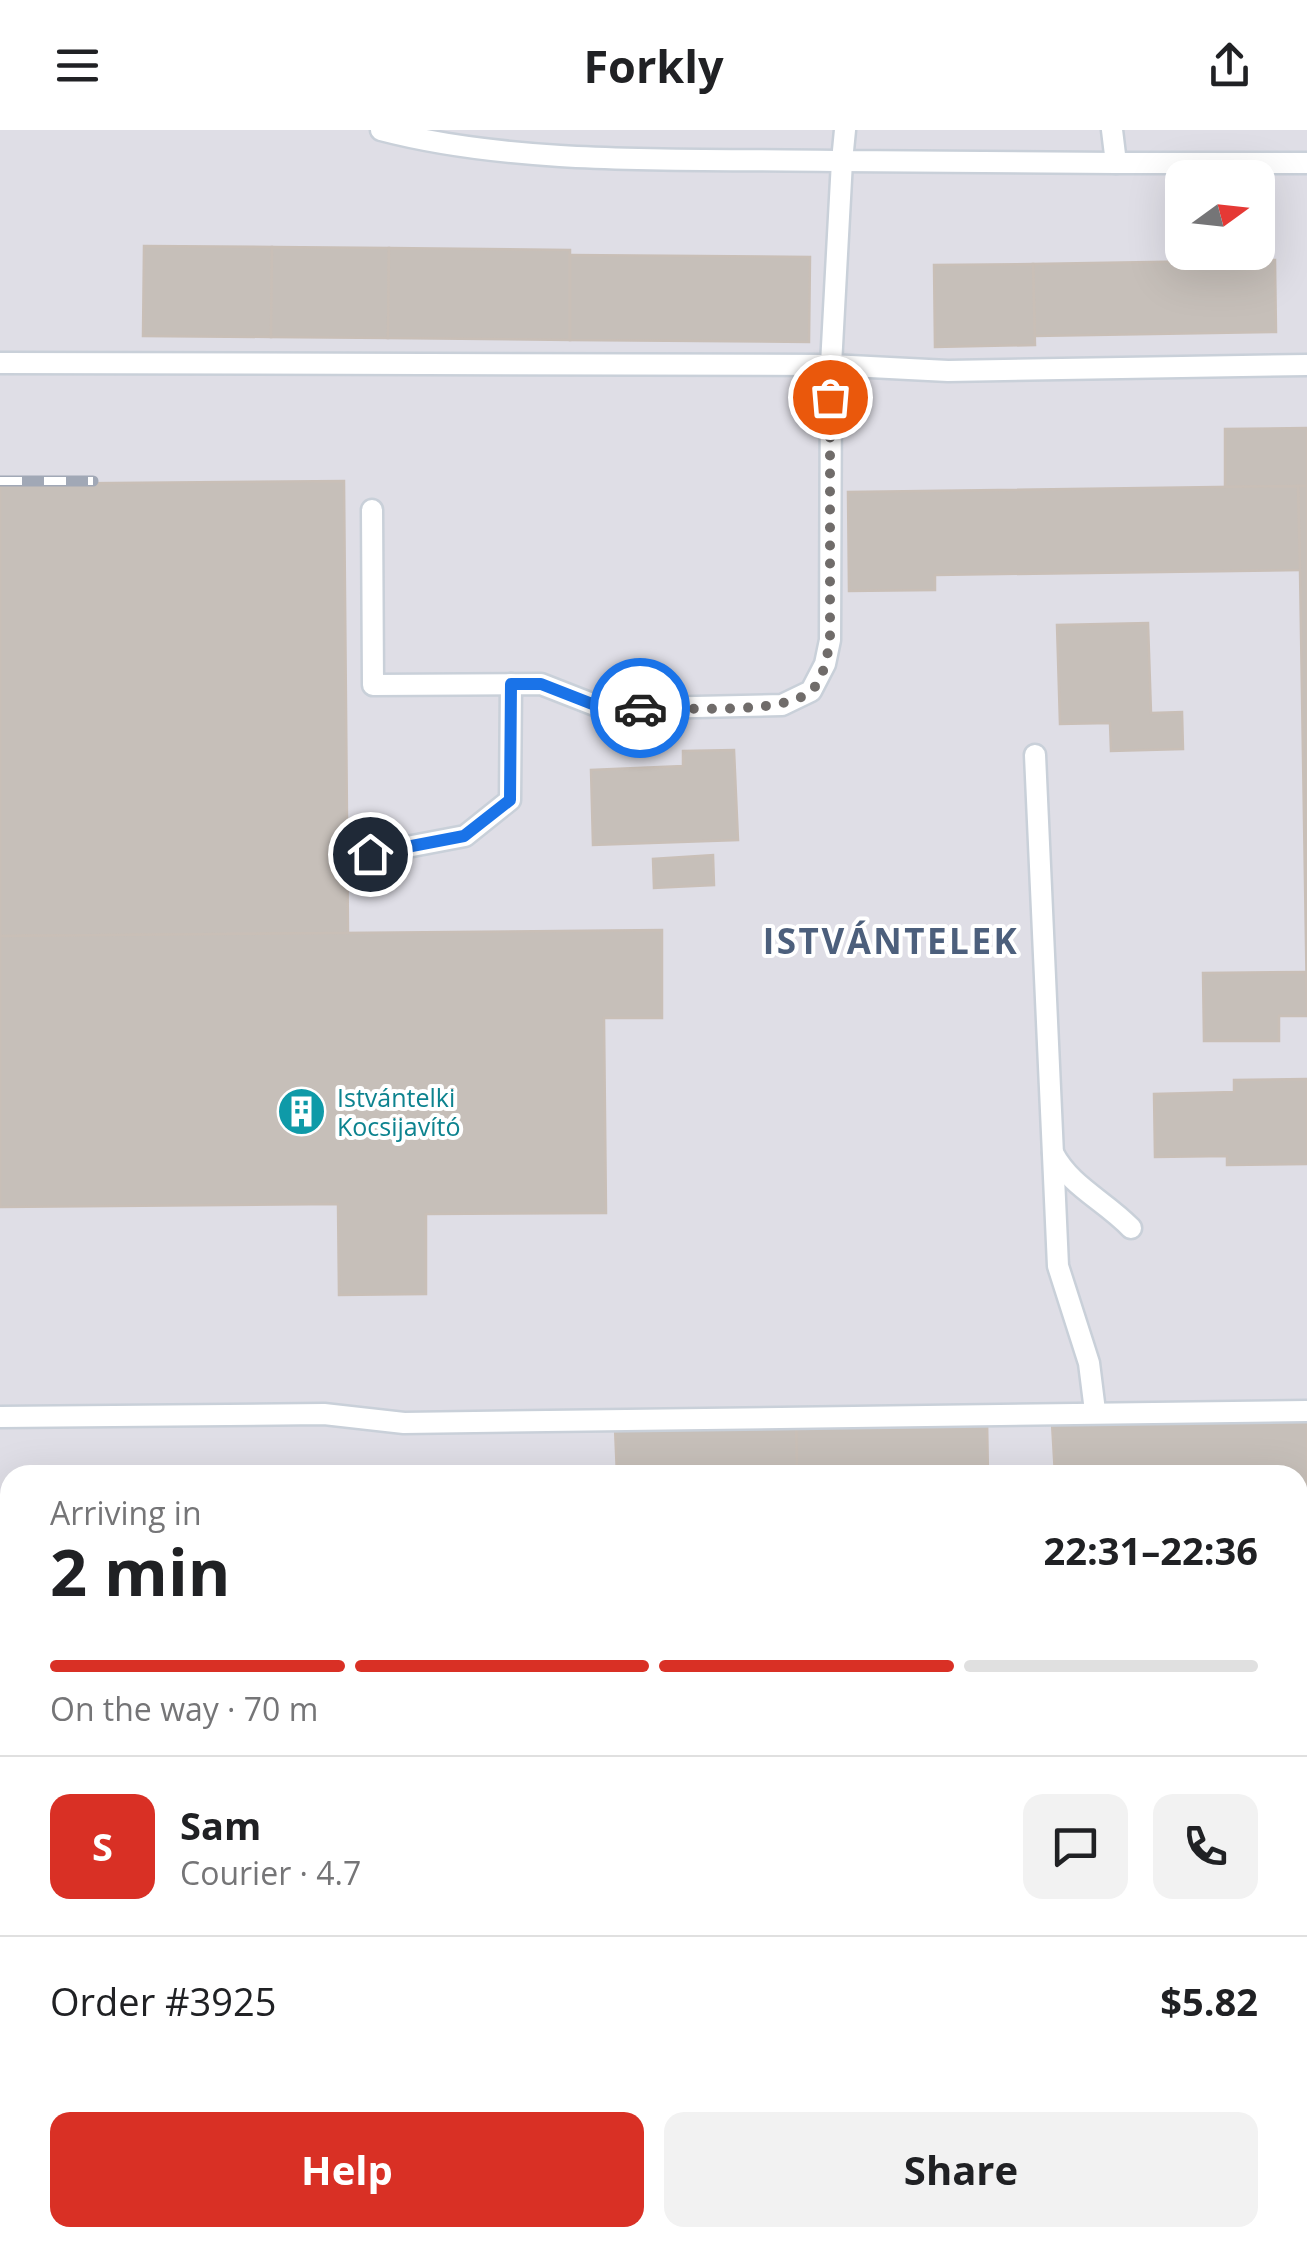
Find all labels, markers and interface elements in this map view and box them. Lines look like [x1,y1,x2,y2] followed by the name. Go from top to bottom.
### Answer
[583,35,724,96] text: Forkly
[50,38,105,93] icon: menu
[1202,38,1257,93] icon: share
[1165,160,1275,270] north arrow
[1165,160,1275,270] map controls
[788,355,873,440] pin
[803,370,858,425] icon: bag
[590,658,690,758] courier
[613,681,668,736] icon: car
[328,812,413,897] pin
[343,827,398,882] icon: home
[763,917,1019,964] district label: ISTVÁNTELEK
[337,1080,461,1143] place label: Istvántelki Kocsijavító
[276,1085,328,1137] building icon: Istvántelki Kocsijavító
[50,1491,202,1534] text: Arriving in
[1044,1524,1258,1576] text: 22:31–22:36
[50,1527,230,1615] text: 2 min
[50,1687,318,1730] text: On the way · 70 m
[1023,1794,1128,1899] button: chat
[1153,1794,1258,1899] button: phone
[180,1799,261,1851] text: Sam
[92,1820,113,1872] text: S
[180,1851,361,1894] text: Courier · 4.7
[50,1975,277,2027] text: Order #3925
[1160,1975,1258,2027] text: $5.82
[50,2112,644,2227] button: Help
[664,2112,1258,2227] button: Share

